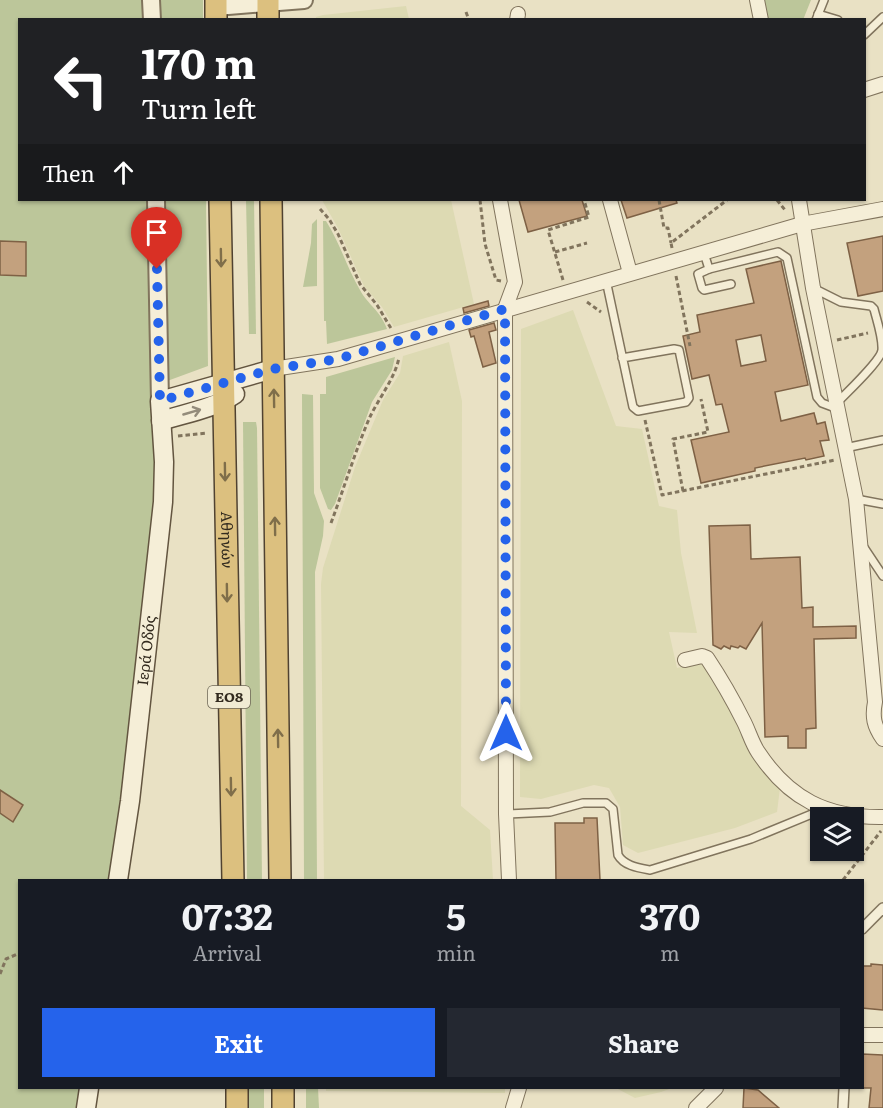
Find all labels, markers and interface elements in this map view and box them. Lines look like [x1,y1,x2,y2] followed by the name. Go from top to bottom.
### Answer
[141,30,256,92] text: 170 m
[42,42,120,120] icon: left
[141,87,256,127] text: Turn left
[42,156,95,189] text: Then
[107,156,140,189] icon: ahead
[131,207,182,269] pin
[140,216,173,249] icon: arrive
[215,247,227,267] one-way arrow
[268,388,279,408] one-way arrow
[182,406,201,417] one-way arrow
[219,462,231,482] one-way arrow
[216,511,240,569] street label: Αθηνών
[269,516,281,536] one-way arrow
[221,582,233,602] one-way arrow
[130,614,160,687] street label: Ιερά Οδός
[208,686,250,708] road number: ΕΟ8
[474,701,538,765] position arrow
[272,729,284,749] one-way arrow
[225,777,237,797] one-way arrow
[810,807,864,861] map controls
[810,807,864,861] button: layers
[182,888,273,941] text: 07:32
[446,888,466,941] text: 5
[639,888,700,941] text: 370
[193,937,261,967] text: Arrival
[436,937,476,967] text: min
[660,937,680,967] text: m
[42,1008,435,1077] button: Exit
[447,1008,840,1077] button: Share

